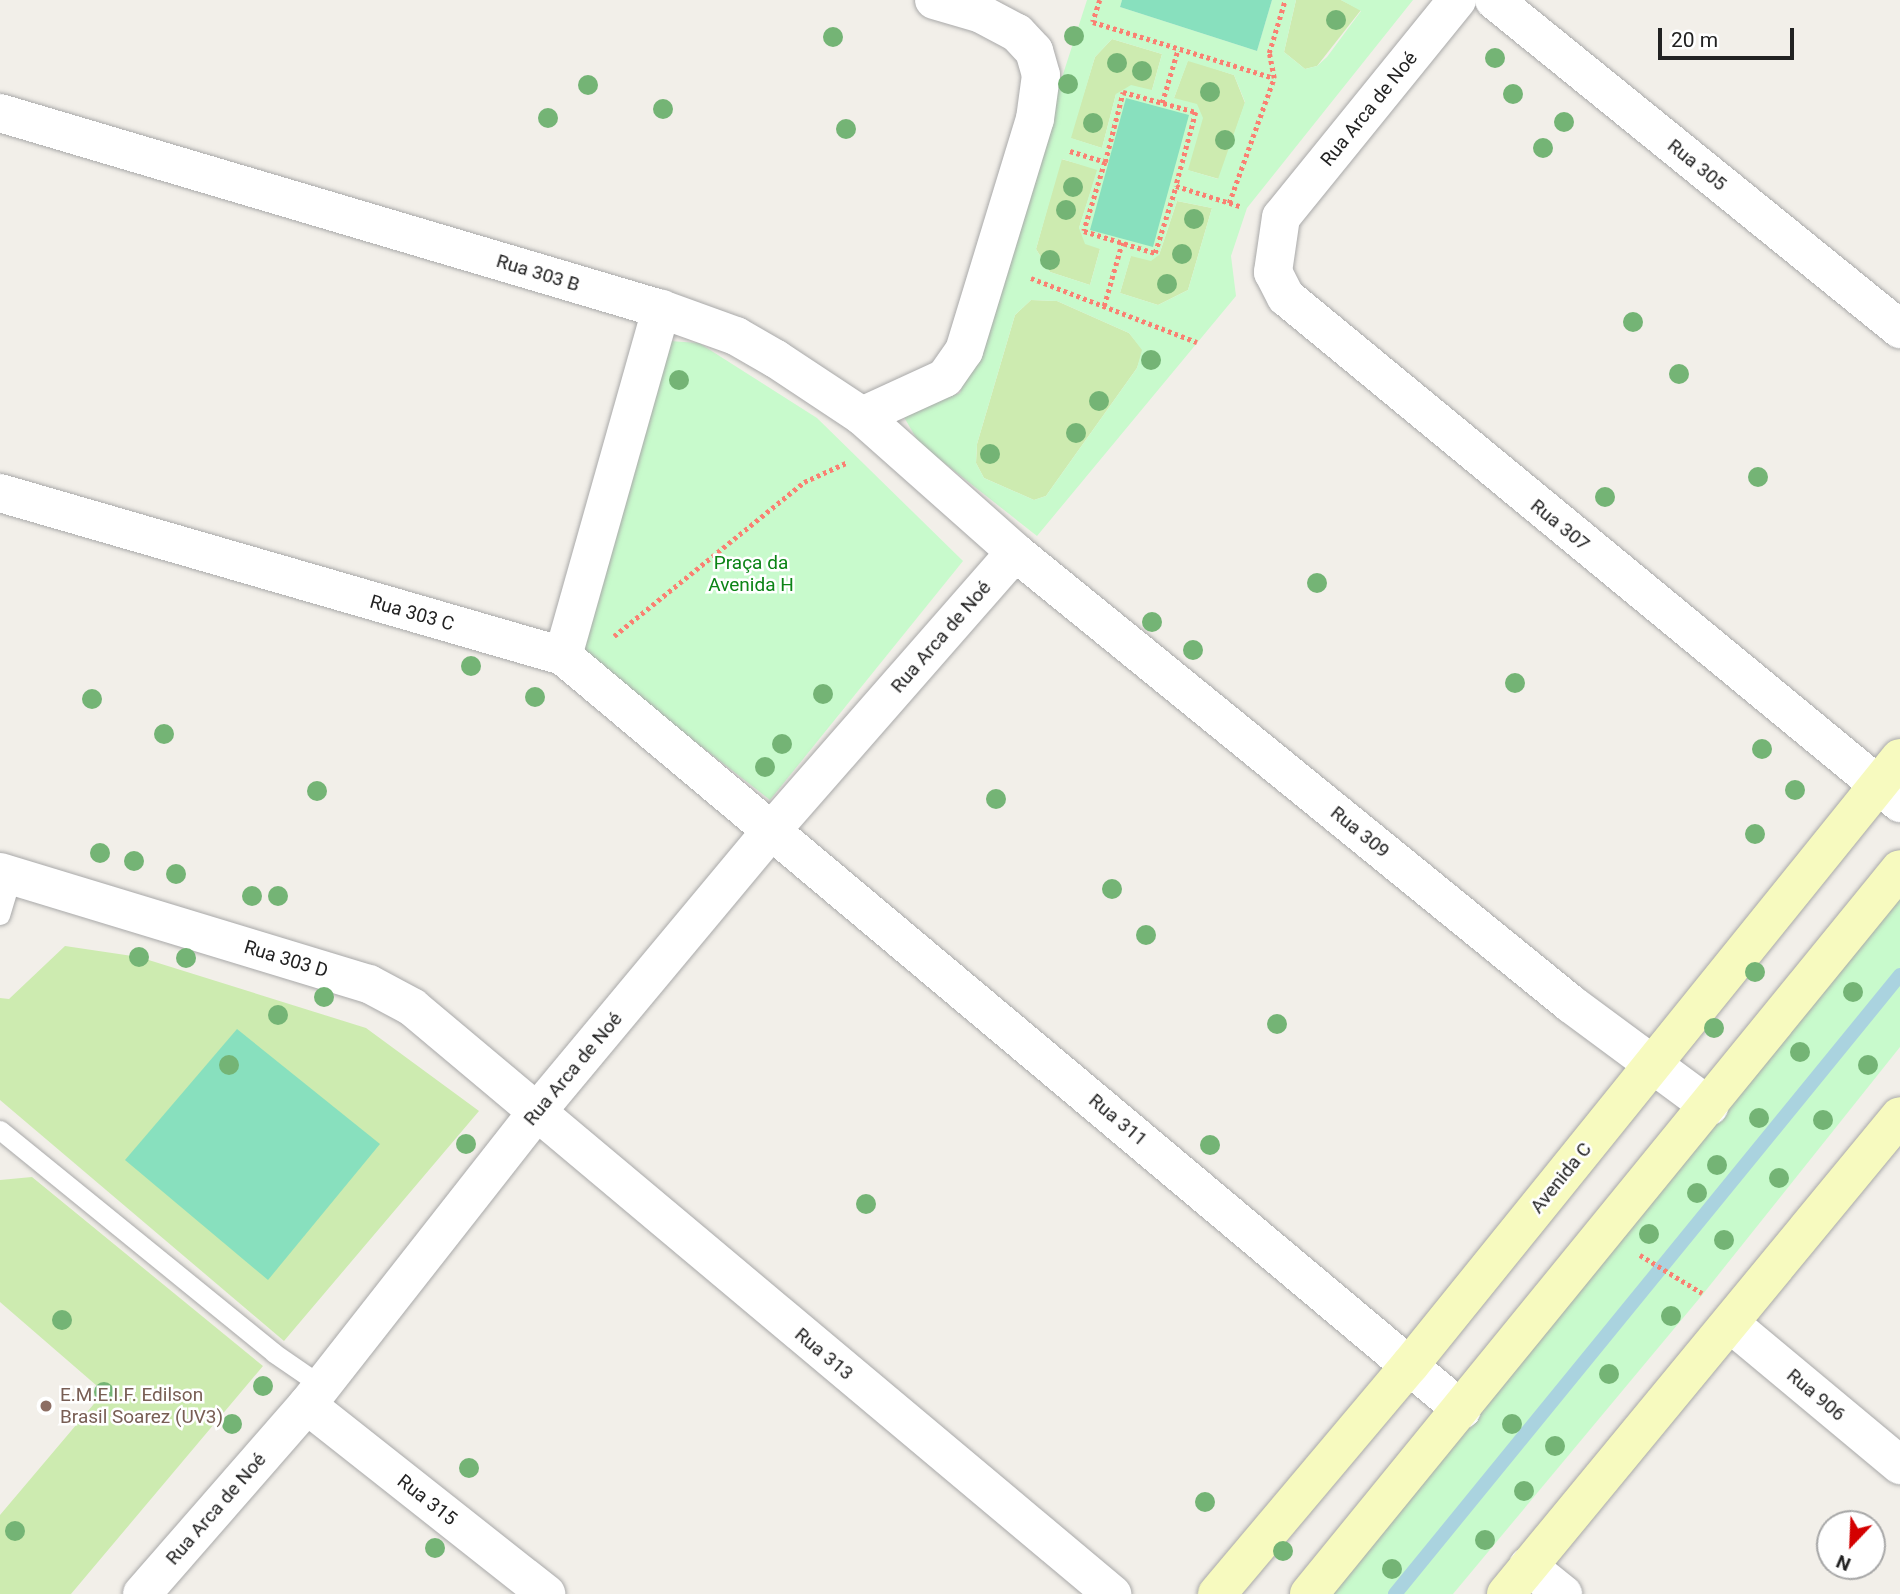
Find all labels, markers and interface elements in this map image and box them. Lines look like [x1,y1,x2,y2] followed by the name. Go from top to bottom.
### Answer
[1662,14,1798,58] scale bar
[1671,28,1718,52] text: 20 m
[1316,47,1422,171] street label: Rua Arca de Noé
[1663,134,1731,196] street label: Rua 305
[494,250,582,296] street label: Rua 303 B
[1526,494,1594,556] street label: Rua 307
[708,552,794,596] park label: Praça da Avenida H
[886,576,996,698] street label: Rua Arca de Noé
[367,590,457,636] street label: Rua 303 C
[1326,801,1394,863] street label: Rua 309
[241,935,331,983] street label: Rua 303 D
[519,1008,627,1130] street label: Rua Arca de Noé
[1084,1089,1152,1151] street label: Rua 311
[1526,1138,1596,1218] street label: Avenida C
[790,1323,858,1385] street label: Rua 313
[1782,1364,1850,1426] street label: Rua 906
[60,1384,223,1428] place label: E.M.E.I.F. Edilson Brasil Soarez (UV3)
[38,1398,54,1414] marker: E.M.E.I.F. Edilson Brasil Soarez (UV3)
[161,1448,271,1570] street label: Rua Arca de Noé
[393,1470,461,1530] street label: Rua 315
[1816,1510,1886,1580] north arrow
[1833,1550,1854,1576] text: N

